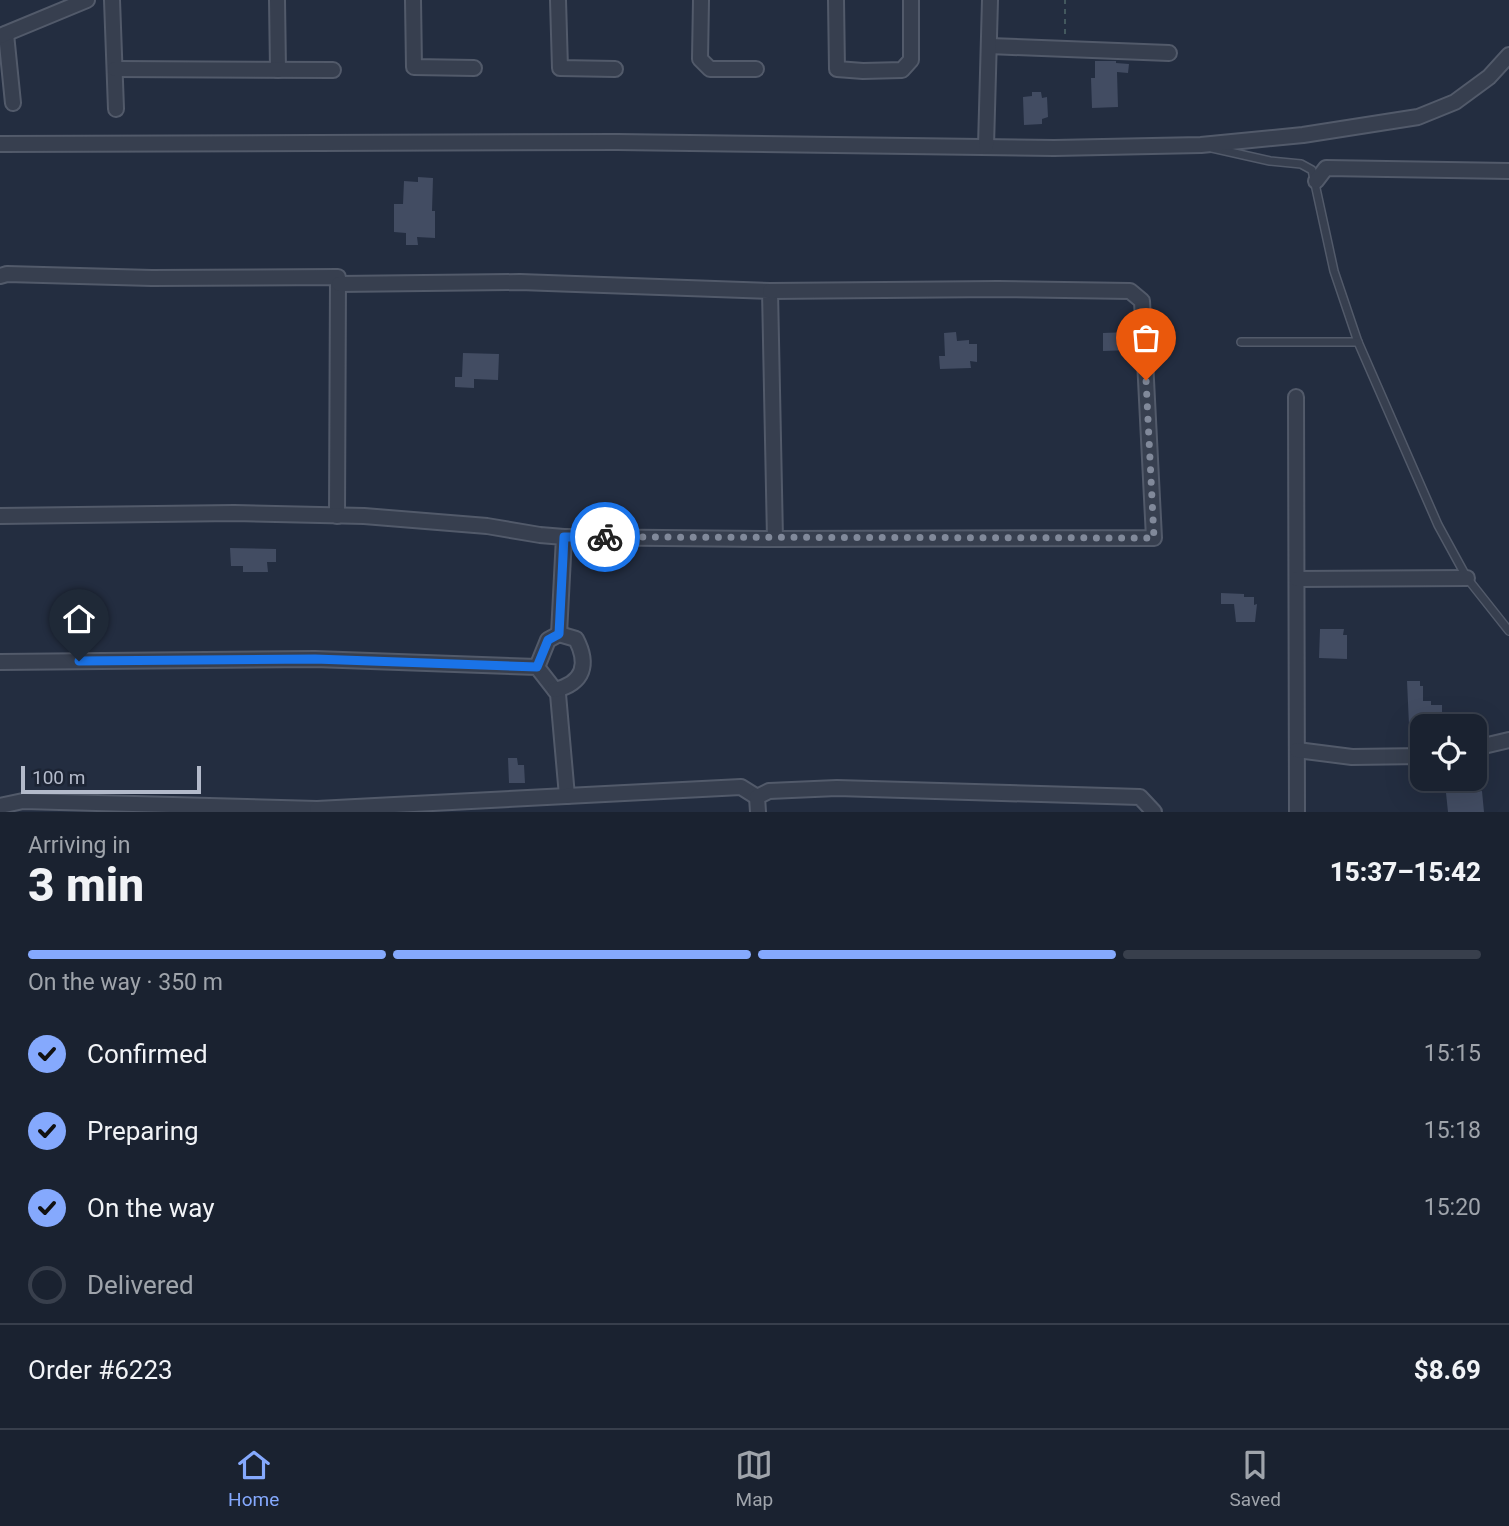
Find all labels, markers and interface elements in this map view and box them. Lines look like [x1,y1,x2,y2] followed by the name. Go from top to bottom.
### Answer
[1116,308,1176,380] pin
[1127,319,1165,357] icon: bag
[570,502,640,572] courier
[586,518,624,556] icon: bike
[49,589,109,661] pin
[60,600,98,638] icon: home
[1410,714,1487,791] map controls
[1410,714,1487,791] button: locate
[21,763,201,795] scale bar
[32,766,85,789] text: 100 m
[28,832,131,859] text: Arriving in
[1330,857,1481,887] text: 15:37–15:42
[28,858,144,912] text: 3 min
[28,969,223,996] text: On the way · 350 m
[28,1035,66,1073] icon: check
[87,1039,208,1069] text: Confirmed
[1424,1040,1481,1067] text: 15:15
[28,1112,66,1150] icon: check
[87,1116,199,1146] text: Preparing
[1424,1117,1481,1144] text: 15:18
[28,1189,66,1227] icon: check
[87,1193,215,1223] text: On the way
[1424,1194,1481,1221] text: 15:20
[87,1270,194,1300] text: Delivered
[28,1355,173,1385] text: Order #6223
[1414,1355,1481,1385] text: $8.69
[228,1446,279,1511] tab: Home
[735,1446,773,1511] tab: Map
[1230,1446,1281,1511] tab: Saved

